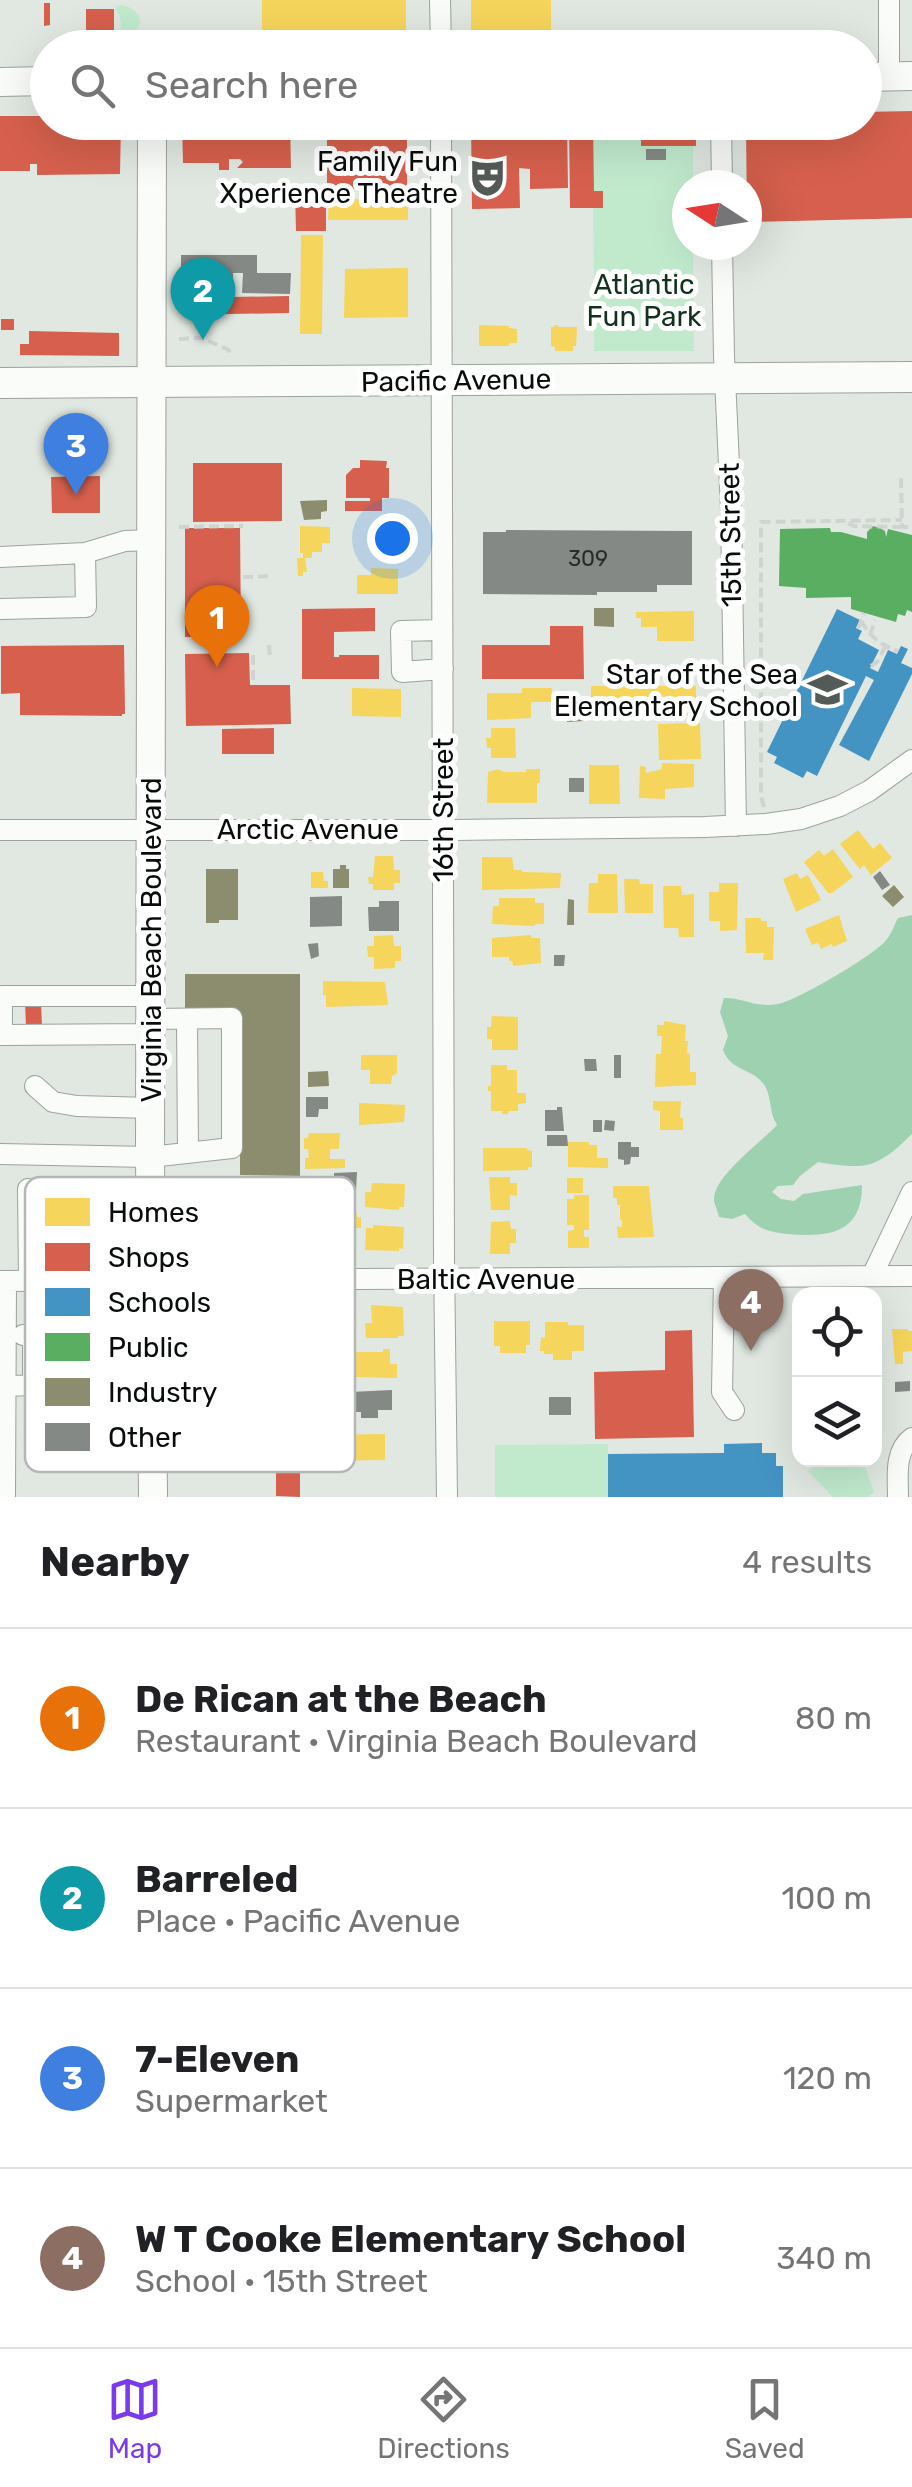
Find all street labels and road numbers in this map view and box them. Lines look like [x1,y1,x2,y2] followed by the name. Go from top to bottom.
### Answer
[361,362,551,399] street label: Pacific Avenue
[713,462,748,607] street label: 15th Street
[427,738,460,882] street label: 16th Street
[135,777,168,1103] street label: Virginia Beach Boulevard
[217,813,399,846] street label: Arctic Avenue
[397,1263,575,1296] street label: Baltic Avenue

